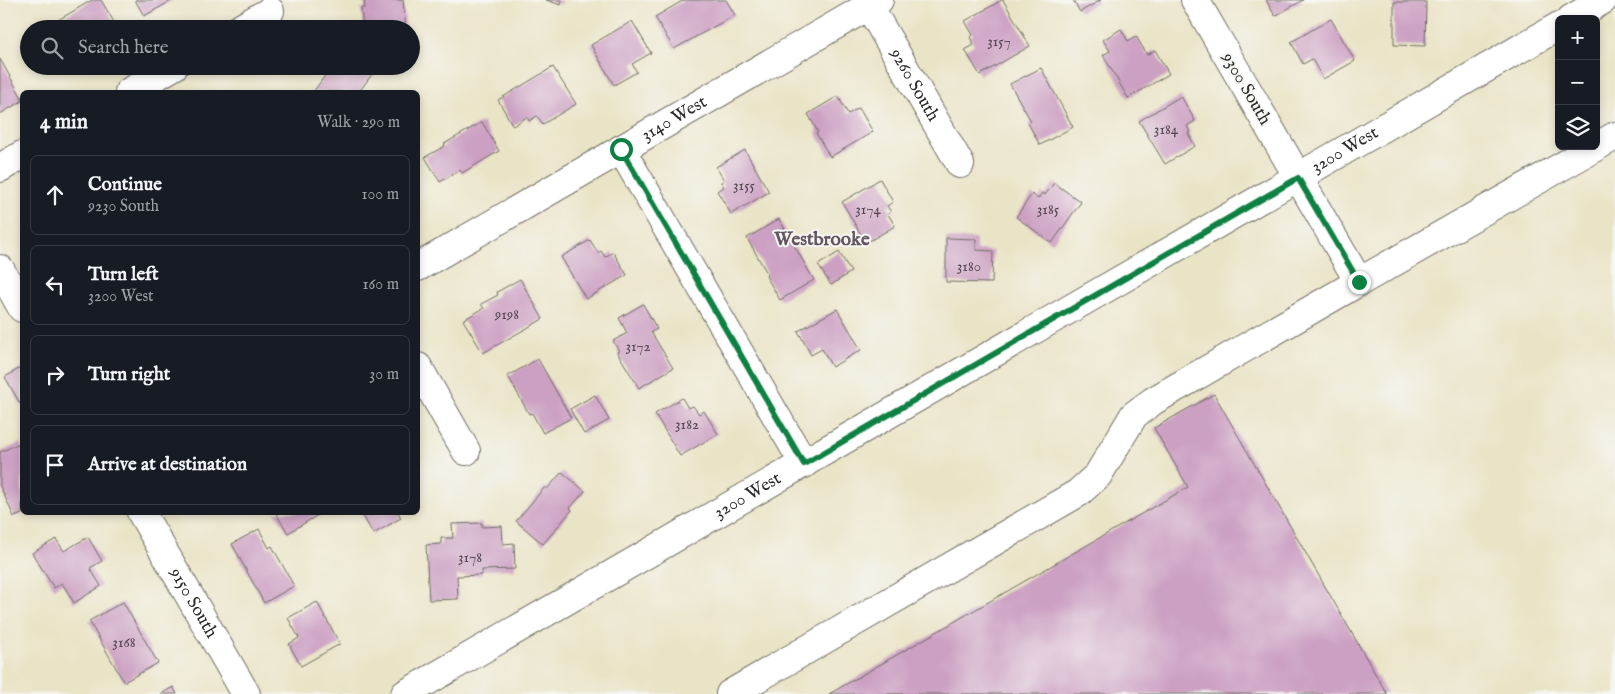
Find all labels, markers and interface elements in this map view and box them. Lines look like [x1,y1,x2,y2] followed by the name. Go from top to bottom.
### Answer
[1555,15,1600,150] map controls
[1555,15,1600,60] button: +
[20,20,420,75] search box
[987,32,1011,51] house number: 3157
[38,34,66,62] icon: search
[78,36,169,60] text: Search here
[884,43,945,126] street label: 9260 South
[1216,48,1276,130] street label: 9300 South
[1555,60,1600,105] button: −
[637,91,711,147] street label: 3140 West
[1555,105,1600,150] button: layers
[40,109,88,136] text: 4 min
[317,113,400,133] text: Walk · 290 m
[1154,120,1179,139] house number: 3184
[1307,121,1383,178] street label: 3200 West
[610,138,633,161] route start
[88,173,162,197] text: Continue
[733,176,756,195] house number: 3155
[41,181,69,209] icon: ahead
[362,185,399,205] text: 100 m
[88,197,159,217] text: 9230 South
[855,200,881,219] house number: 3174
[1037,200,1060,219] house number: 3185
[773,228,870,252] district label: Westbrooke
[957,257,981,276] house number: 3180
[88,263,159,287] text: Turn left
[41,271,69,299] icon: left
[1348,271,1371,294] route end
[363,275,399,295] text: 160 m
[88,287,154,307] text: 3200 West
[494,305,519,324] house number: 9198
[625,337,651,356] house number: 3172
[41,361,69,389] icon: right
[88,363,170,387] text: Turn right
[369,365,399,385] text: 30 m
[675,415,699,434] house number: 3182
[41,451,69,479] icon: arrive
[88,453,247,477] text: Arrive at destination
[710,467,785,524] street label: 3200 West
[458,548,482,567] house number: 3178
[164,563,223,643] street label: 9150 South
[112,633,136,652] house number: 3168

